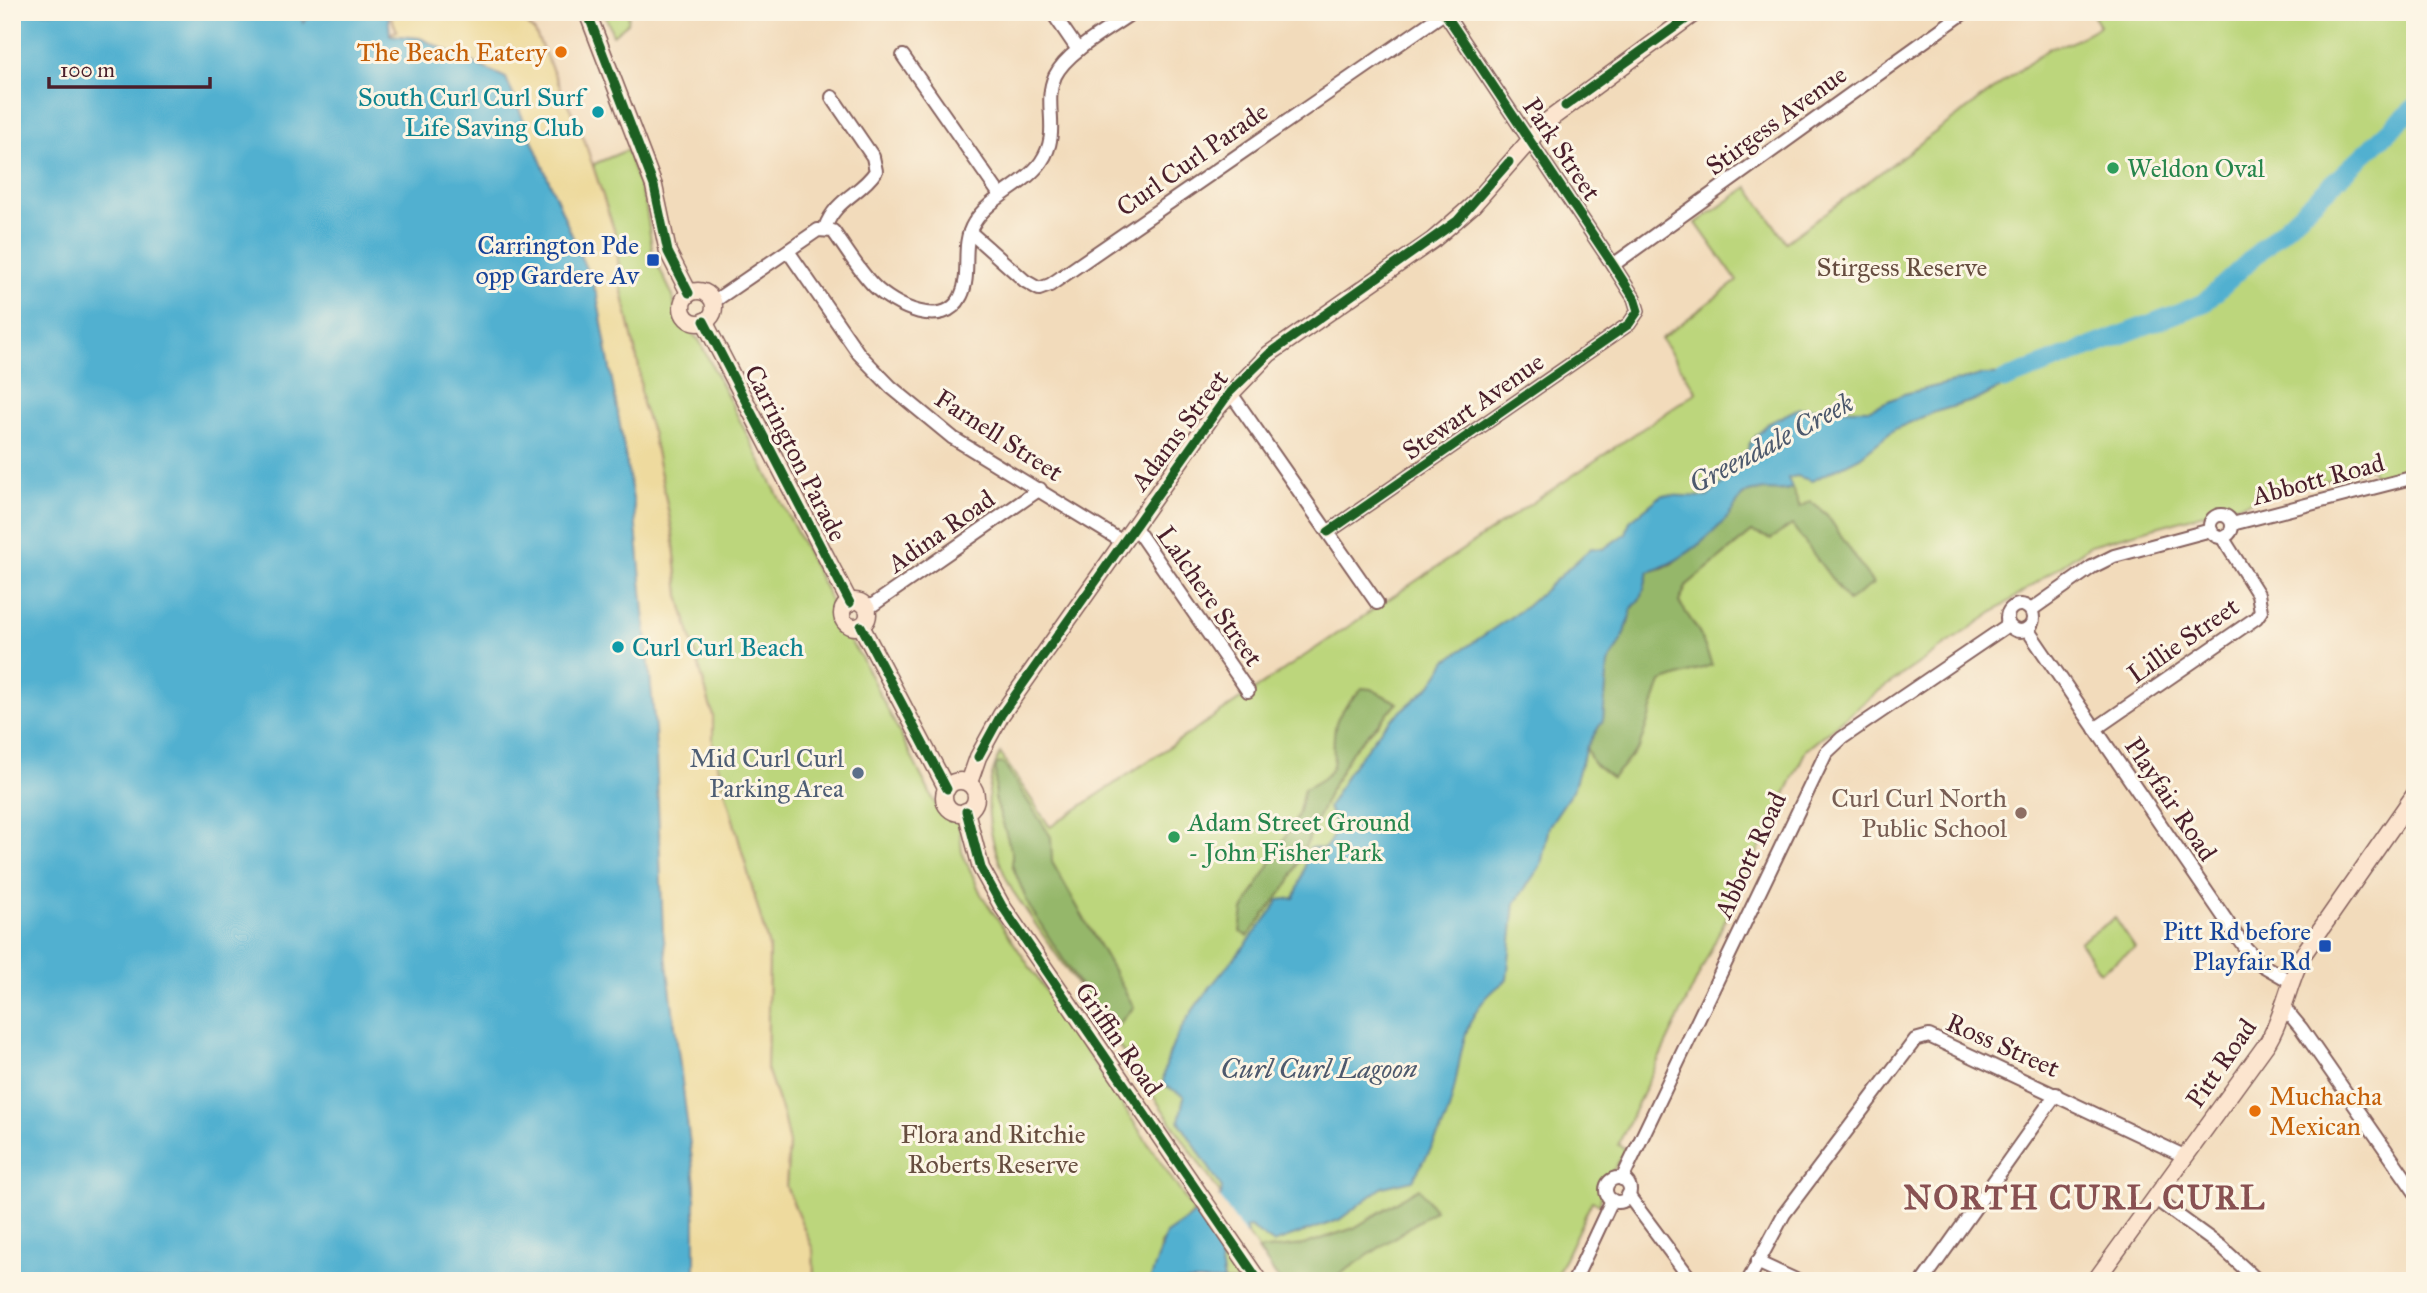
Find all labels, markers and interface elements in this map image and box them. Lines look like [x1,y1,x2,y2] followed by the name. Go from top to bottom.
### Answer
[357,36,548,68] place label: The Beach Eatery
[553,44,569,60] marker: The Beach Eatery
[49,46,210,90] scale bar
[60,57,115,83] text: 100 m
[1699,58,1853,182] street label: Stirgess Avenue
[358,81,588,143] place label: South Curl Curl Surf Life Saving Club
[1516,91,1608,207] street label: Park Street
[1110,95,1274,223] street label: Curl Curl Parade
[590,104,606,120] marker: South Curl Curl Surf Life Saving Club
[2127,152,2265,184] place label: Weldon Oval
[2105,160,2121,176] marker: Weldon Oval
[476,229,640,291] place label: Carrington Pde opp Gardere Av
[1817,251,1988,283] park label: Stirgess Reserve
[645,252,661,268] marker: Carrington Pde opp Gardere Av
[1396,345,1550,467] street label: Stewart Avenue
[738,359,854,547] street label: Carrington Parade
[1123,363,1235,498] street label: Adams Street
[929,382,1069,488] street label: Farnell Street
[1683,385,1860,501] water label: Greendale Creek
[2247,446,2388,512] street label: Abbott Road
[880,482,1001,580] street label: Adina Road
[1150,520,1270,672] street label: Lalchere Street
[2121,590,2245,690] street label: Lillie Street
[632,631,805,663] place label: Curl Curl Beach
[610,639,626,655] marker: Curl Curl Beach
[2118,731,2224,867] street label: Playfair Road
[689,742,844,804] place label: Mid Curl Curl Parking Area
[850,765,866,781] marker: Mid Curl Curl Parking Area
[1831,782,2008,844] place label: Curl Curl North Public School
[1706,787,1793,924] street label: Abbott Road
[2013,805,2029,821] marker: Curl Curl North Public School
[1187,806,1410,868] place label: Adam Street Ground - John Fisher Park
[1166,829,1182,845] marker: Adam Street Ground - John Fisher Park
[2163,915,2311,977] place label: Pitt Rd before Playfair Rd
[2317,938,2333,954] marker: Pitt Rd before Playfair Rd
[1068,976,1170,1102] street label: Griffin Road
[1941,1006,2065,1084] street label: Ross Street
[2179,1012,2263,1114] street label: Pitt Road
[1221,1051,1418,1086] water label: Curl Curl Lagoon
[2269,1080,2382,1142] place label: Muchacha Mexican
[2247,1103,2263,1119] marker: Muchacha Mexican
[901,1118,1086,1180] park label: Flora and Ritchie Roberts Reserve
[1904,1178,2266,1218] district label: NORTH CURL CURL

